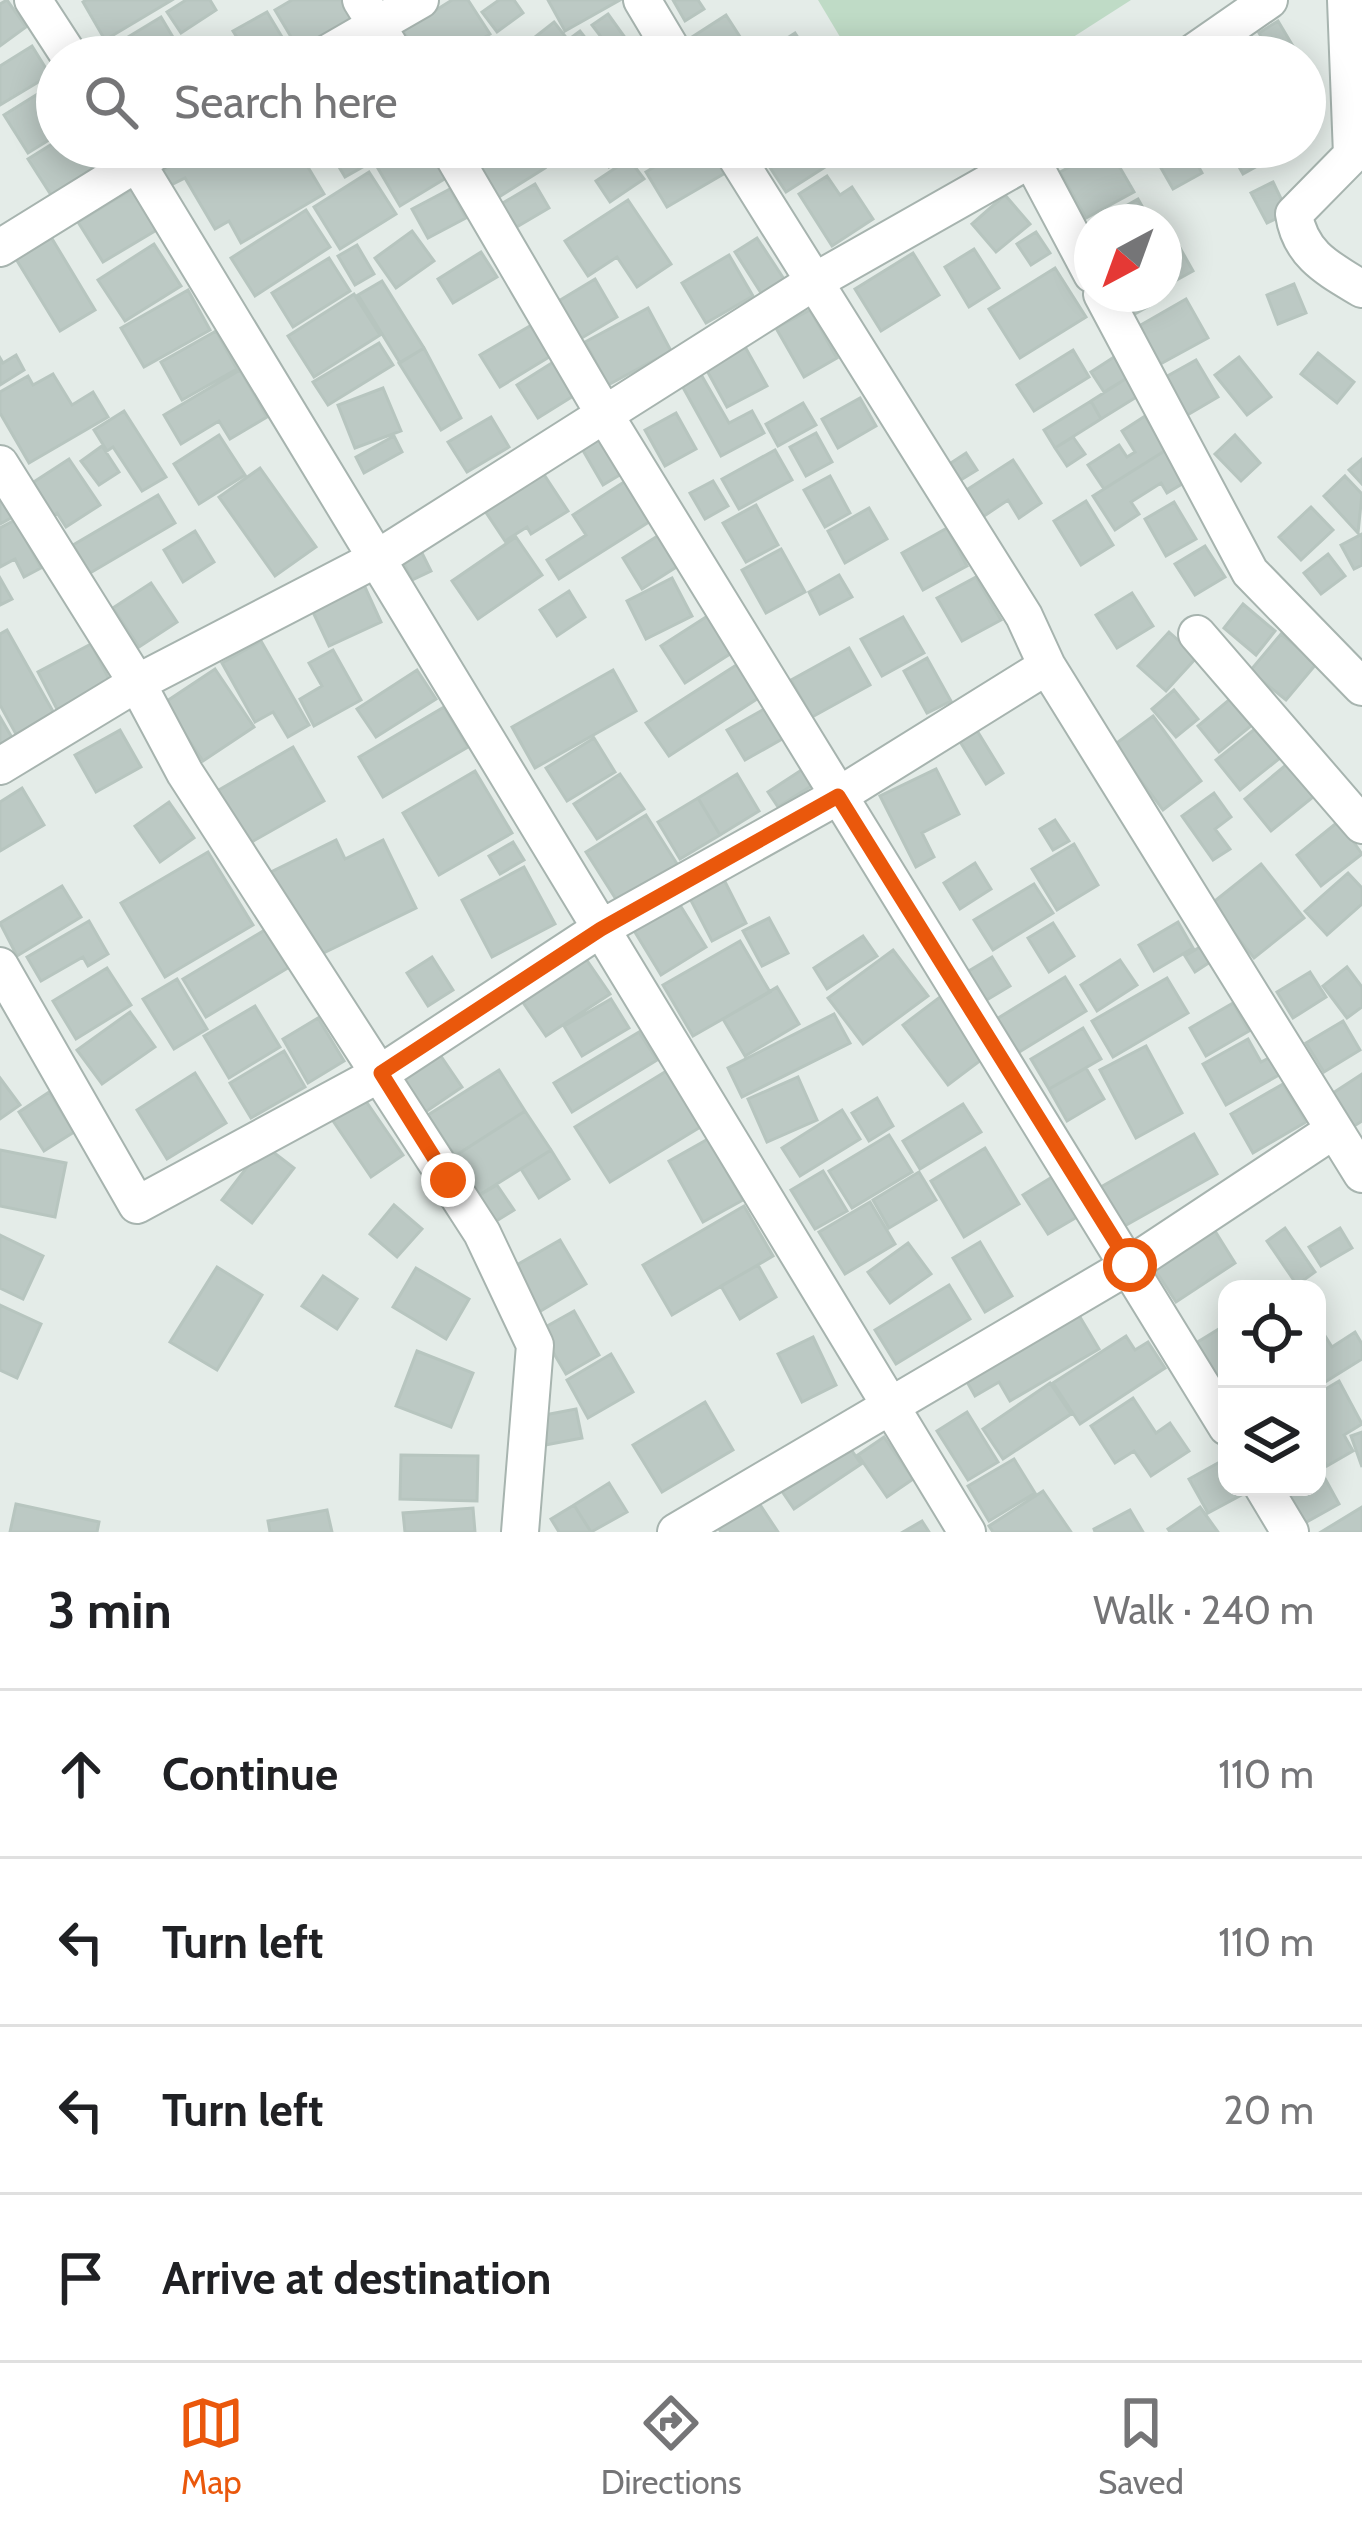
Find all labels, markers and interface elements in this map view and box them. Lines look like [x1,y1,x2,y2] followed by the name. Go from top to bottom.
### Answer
[36,36,1326,168] search box
[78,69,144,135] icon: search
[174,75,398,129] text: Search here
[1074,204,1182,312] north arrow
[421,1153,475,1207] route end
[1103,1238,1157,1292] route start
[1218,1280,1326,1496] map controls
[1218,1280,1326,1388] button: locate
[1218,1388,1326,1496] button: layers
[48,1579,172,1641] text: 3 min
[1093,1586,1314,1634] text: Walk · 240 m
[48,1741,114,1807] icon: ahead
[162,1747,338,1801] text: Continue
[1218,1750,1314,1798] text: 110 m
[48,1909,114,1975] icon: left
[162,1915,324,1969] text: Turn left
[1218,1918,1314,1966] text: 110 m
[48,2077,114,2143] icon: left
[162,2083,324,2137] text: Turn left
[1223,2086,1314,2134] text: 20 m
[48,2245,114,2311] icon: arrive
[162,2251,551,2305] text: Arrive at destination
[178,2390,244,2502] tab: Map
[601,2390,742,2502] tab: Directions
[1098,2390,1184,2502] tab: Saved

